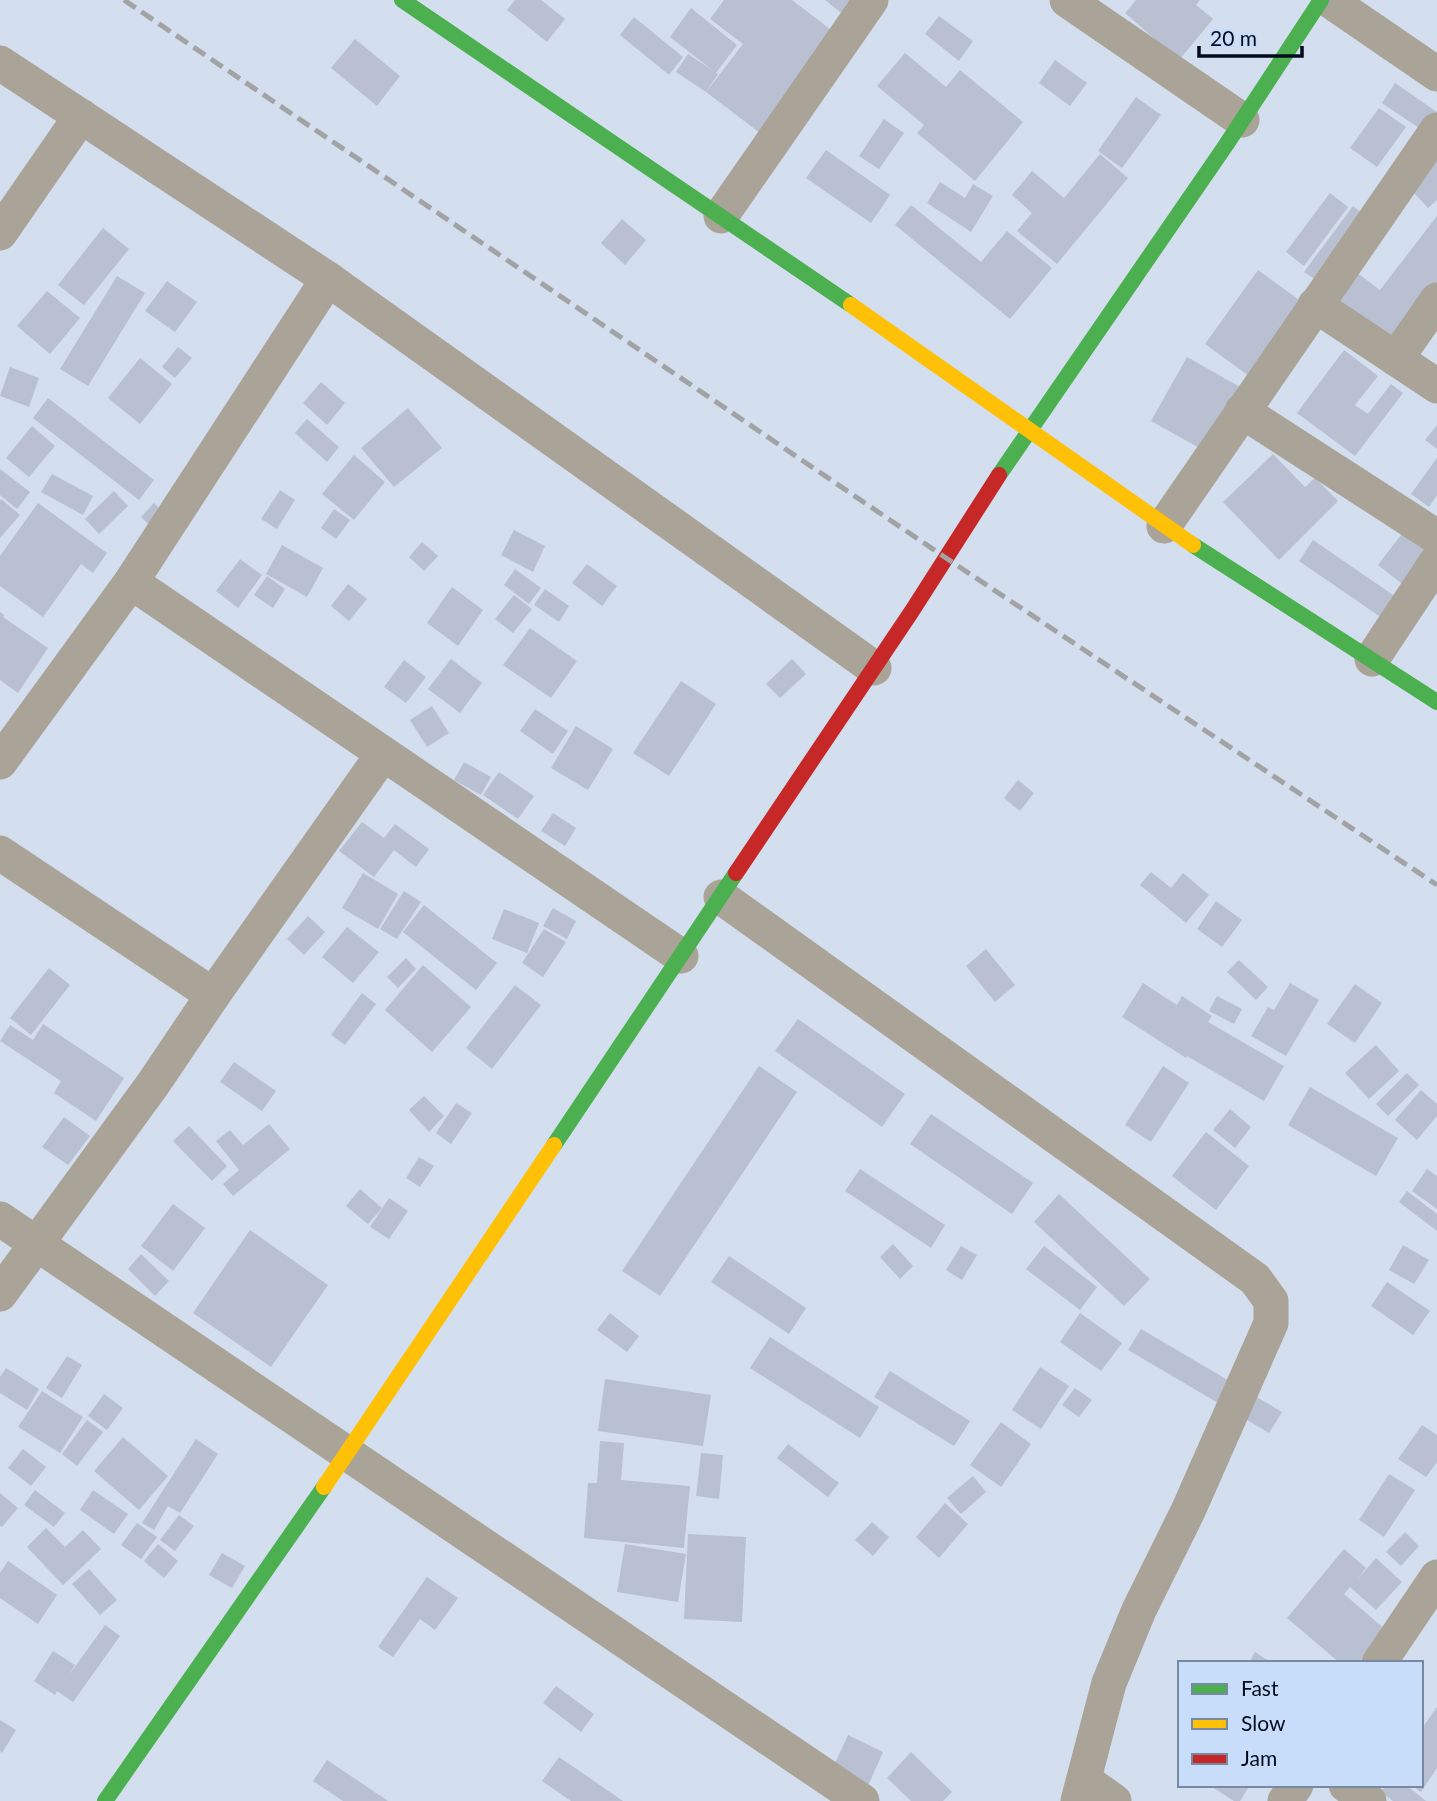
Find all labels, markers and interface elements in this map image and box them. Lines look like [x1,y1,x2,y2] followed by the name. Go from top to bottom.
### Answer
[1199,14,1302,58] scale bar
[1210,25,1257,50] text: 20 m
[1178,1661,1423,1787] legend
[1241,1675,1279,1700] text: Fast
[1241,1710,1286,1735] text: Slow
[1241,1745,1277,1770] text: Jam

